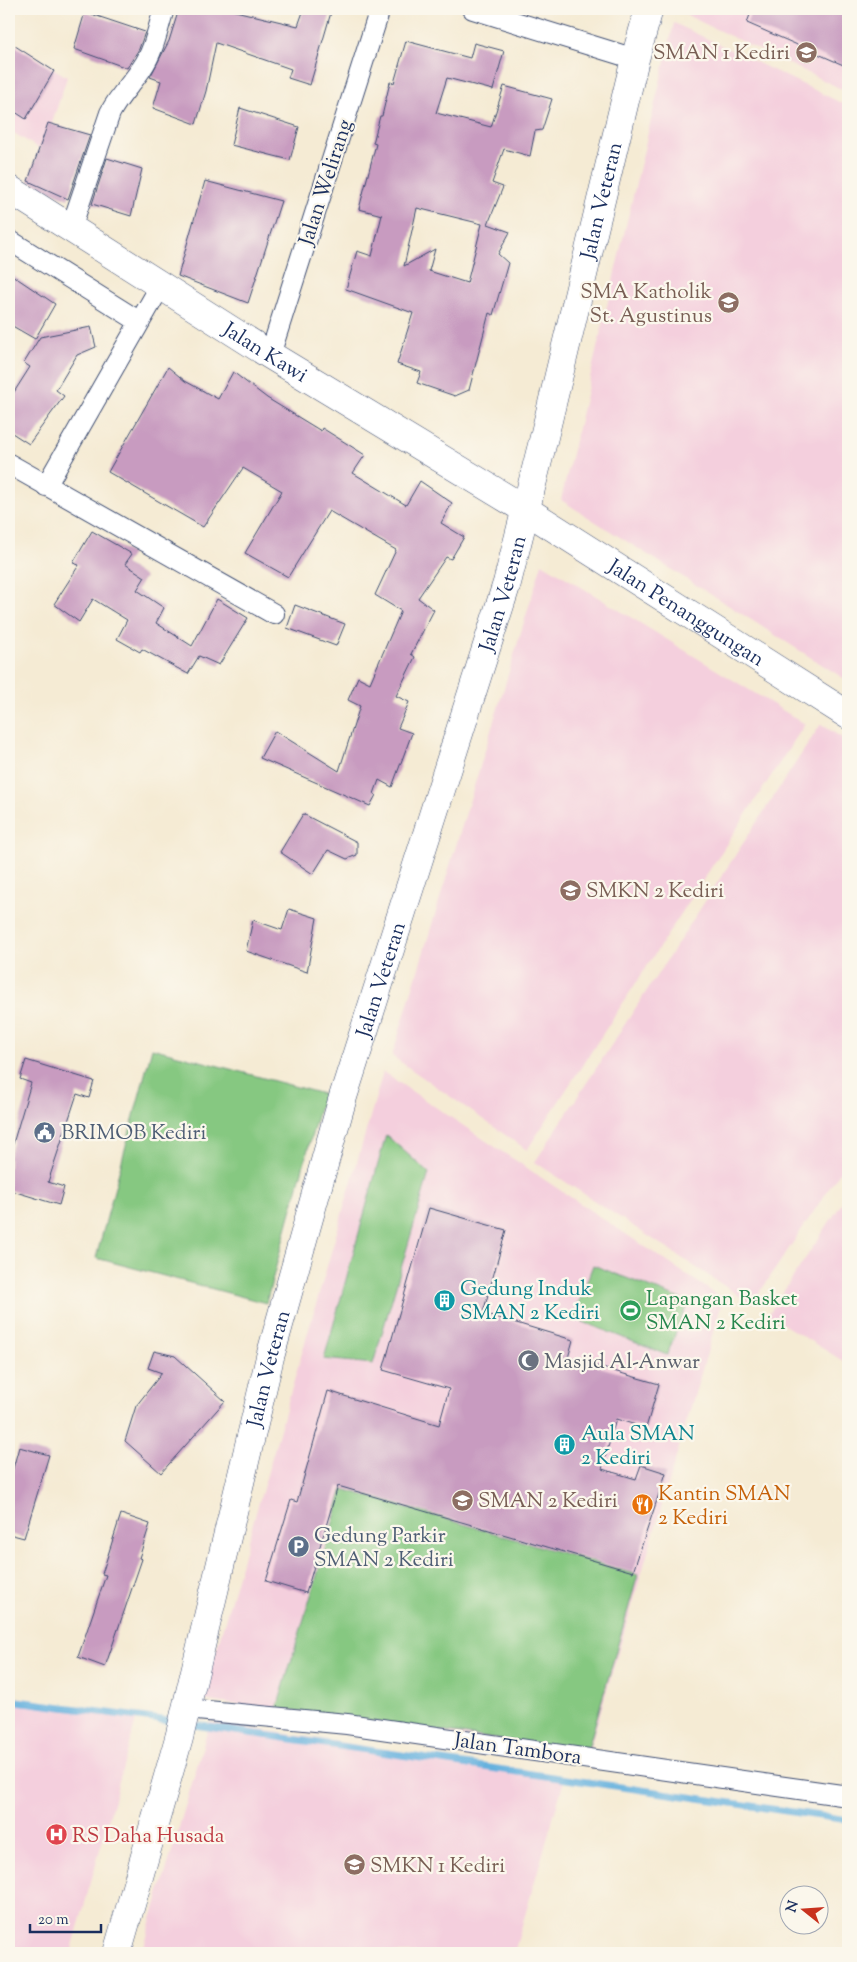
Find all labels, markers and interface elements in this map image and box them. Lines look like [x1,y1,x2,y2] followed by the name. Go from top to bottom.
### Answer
[653,39,790,69] place label: SMAN 1 Kediri
[794,40,818,64] school or university icon: SMAN 1 Kediri
[292,116,361,250] street label: Jalan Welirang
[574,139,631,264] street label: Jalan Veteran
[580,278,713,332] place label: SMA Katholik St. Agustinus
[716,291,740,315] school or university icon: SMA Katholik St. Agustinus
[216,315,313,391] street label: Jalan Kawi
[473,532,535,657] street label: Jalan Veteran
[601,552,770,675] street label: Jalan Penanggungan
[586,877,724,907] place label: SMKN 2 Kediri
[558,878,582,902] school or university icon: SMKN 2 Kediri
[350,918,415,1043] street label: Jalan Veteran
[61,1119,206,1149] place label: BRIMOB Kediri
[33,1120,57,1144] public building icon: BRIMOB Kediri
[460,1275,600,1329] place label: Gedung Induk SMAN 2 Kediri
[646,1285,798,1339] place label: Lapangan Basket SMAN 2 Kediri
[432,1288,456,1312] building icon: Gedung Induk SMAN 2 Kediri
[618,1298,642,1322] sports icon: Lapangan Basket SMAN 2 Kediri
[241,1307,299,1431] street label: Jalan Veteran
[544,1348,700,1378] place label: Masjid Al-Anwar
[516,1349,540,1373] mosque icon: Masjid Al-Anwar
[581,1420,695,1474] place label: Aula SMAN 2 Kediri
[553,1433,577,1457] building icon: Aula SMAN 2 Kediri
[658,1480,791,1534] place label: Kantin SMAN 2 Kediri
[478,1487,618,1517] place label: SMAN 2 Kediri
[450,1488,474,1512] school or university icon: SMAN 2 Kediri
[630,1493,654,1517] restaurant icon: Kantin SMAN 2 Kediri
[314,1522,454,1576] place label: Gedung Parkir SMAN 2 Kediri
[286,1535,310,1559] parking icon: Gedung Parkir SMAN 2 Kediri
[451,1726,584,1774] street label: Jalan Tambora
[72,1822,225,1852] place label: RS Daha Husada
[44,1823,68,1847] hospital icon: RS Daha Husada
[370,1852,505,1882] place label: SMKN 1 Kediri
[342,1853,366,1877] school or university icon: SMKN 1 Kediri
[780,1884,830,1934] north arrow
[782,1899,805,1915] text: N
[30,1902,101,1934] scale bar
[38,1910,69,1931] text: 20 m

